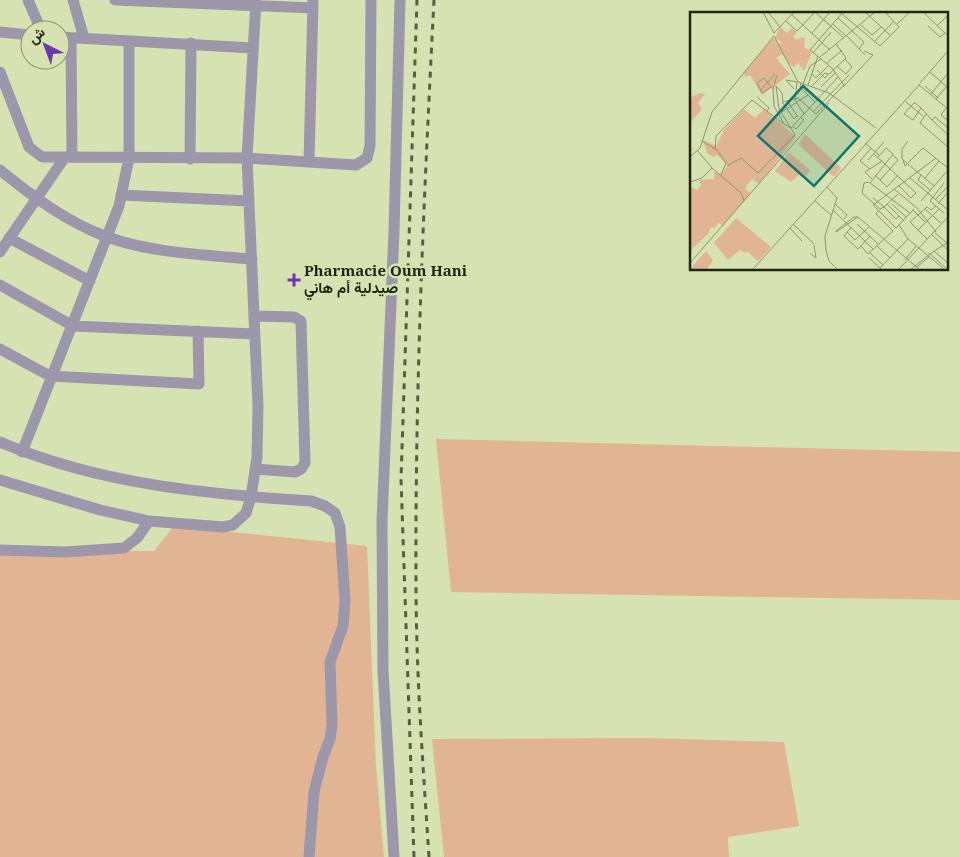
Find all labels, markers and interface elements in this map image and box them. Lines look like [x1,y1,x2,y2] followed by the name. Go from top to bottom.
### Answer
[690,12,948,270] inset map
[20,20,70,70] north arrow
[23,22,49,48] text: ش
[304,260,468,301] place label: Pharmacie Oum Hani صيدلية أم هاني
[288,274,300,286] marker: Pharmacie Oum Hani صيدلية أم هاني

